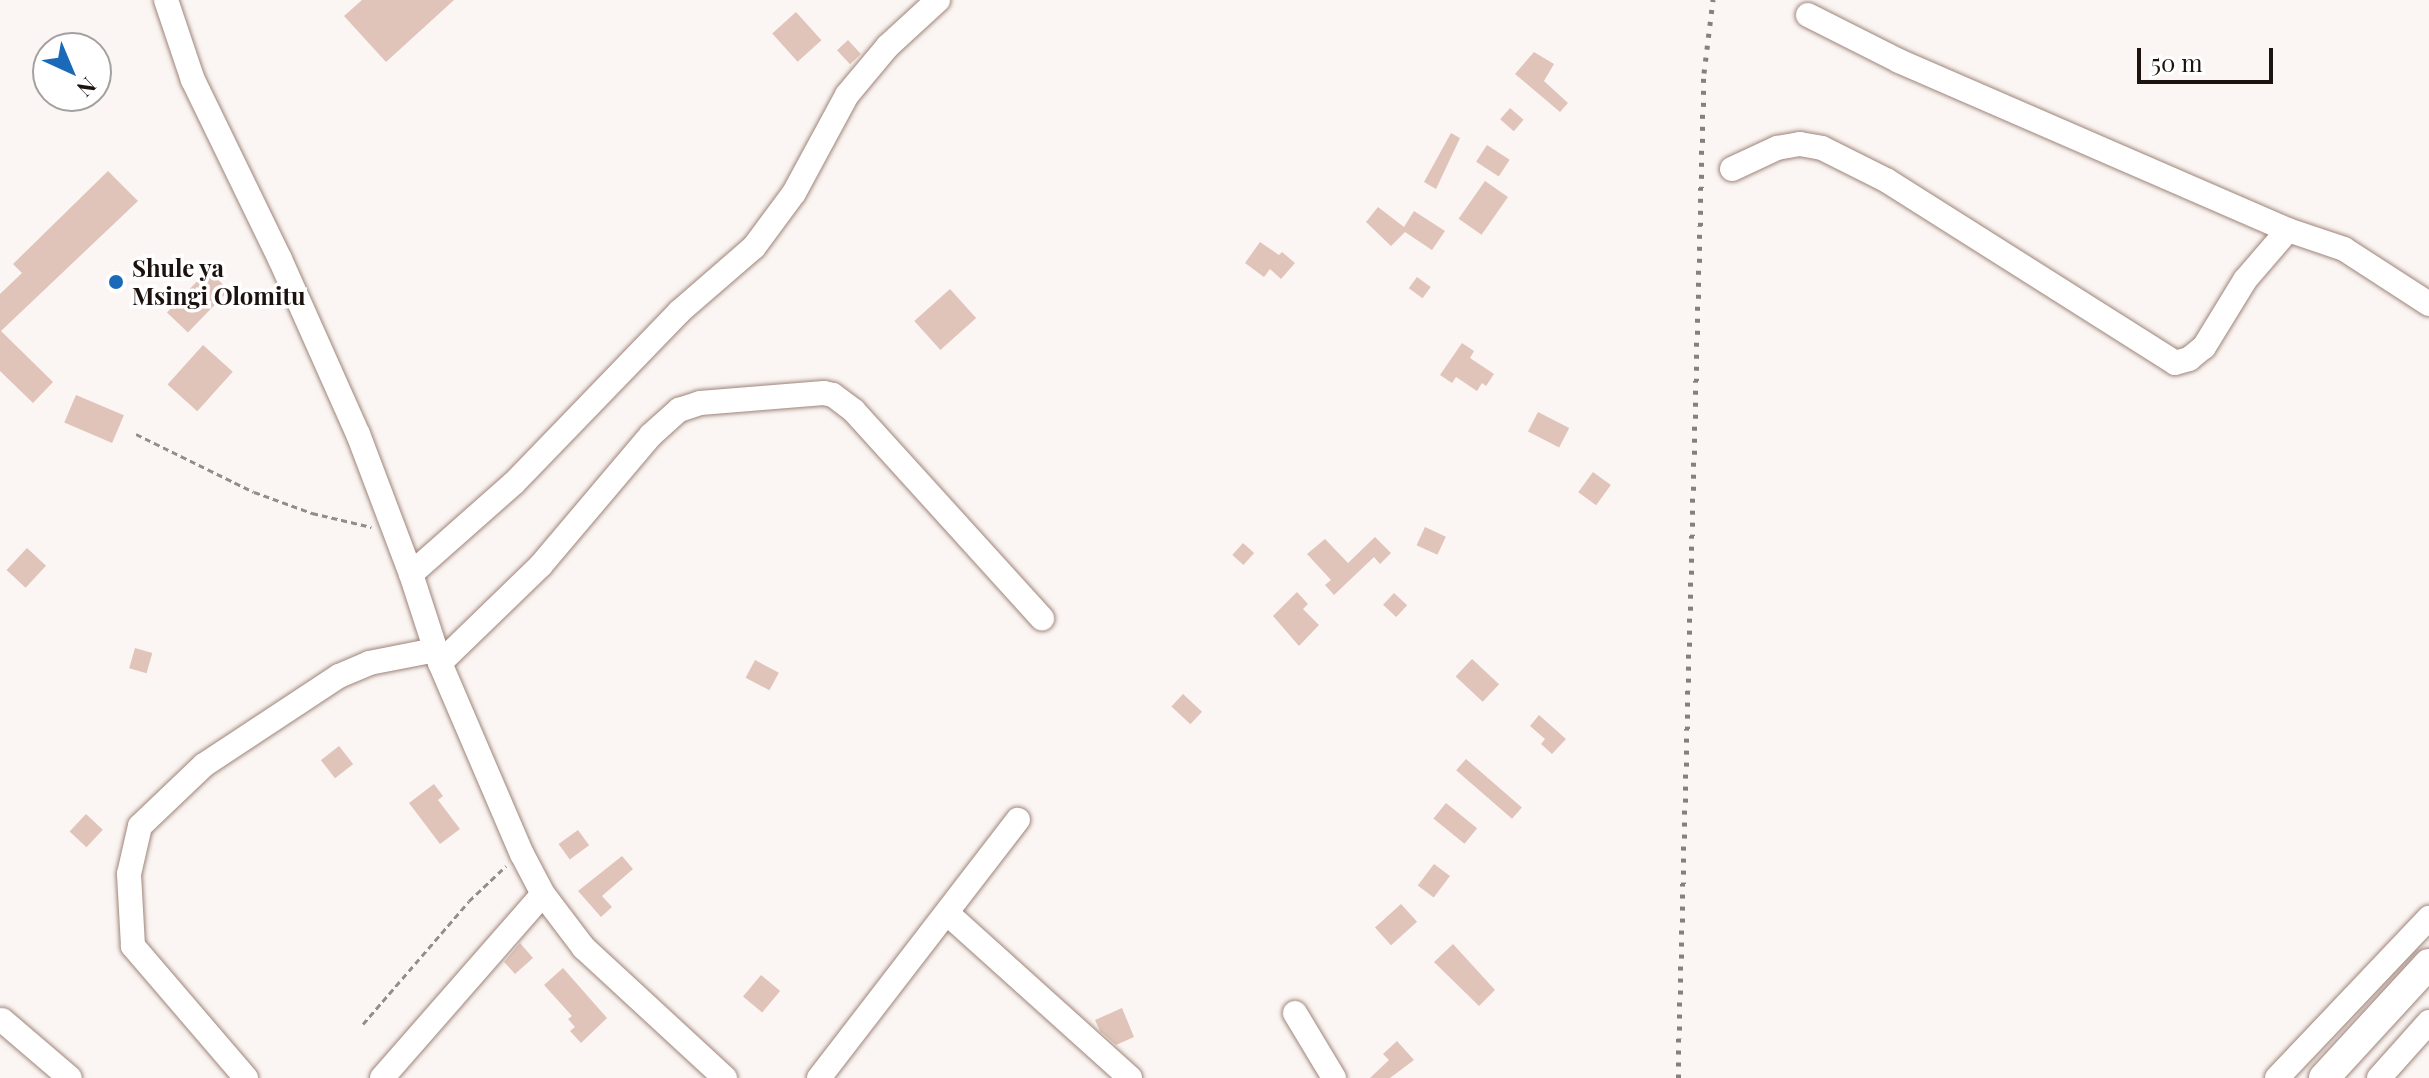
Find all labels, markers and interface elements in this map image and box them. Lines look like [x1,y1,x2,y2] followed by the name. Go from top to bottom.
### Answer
[32,32,112,112] north arrow
[2141,32,2277,82] scale bar
[2151,46,2203,78] text: 50 m
[71,72,103,104] text: N
[132,254,306,310] place label: Shule ya Msingi Olomitu
[107,273,125,291] marker: Shule ya Msingi Olomitu

